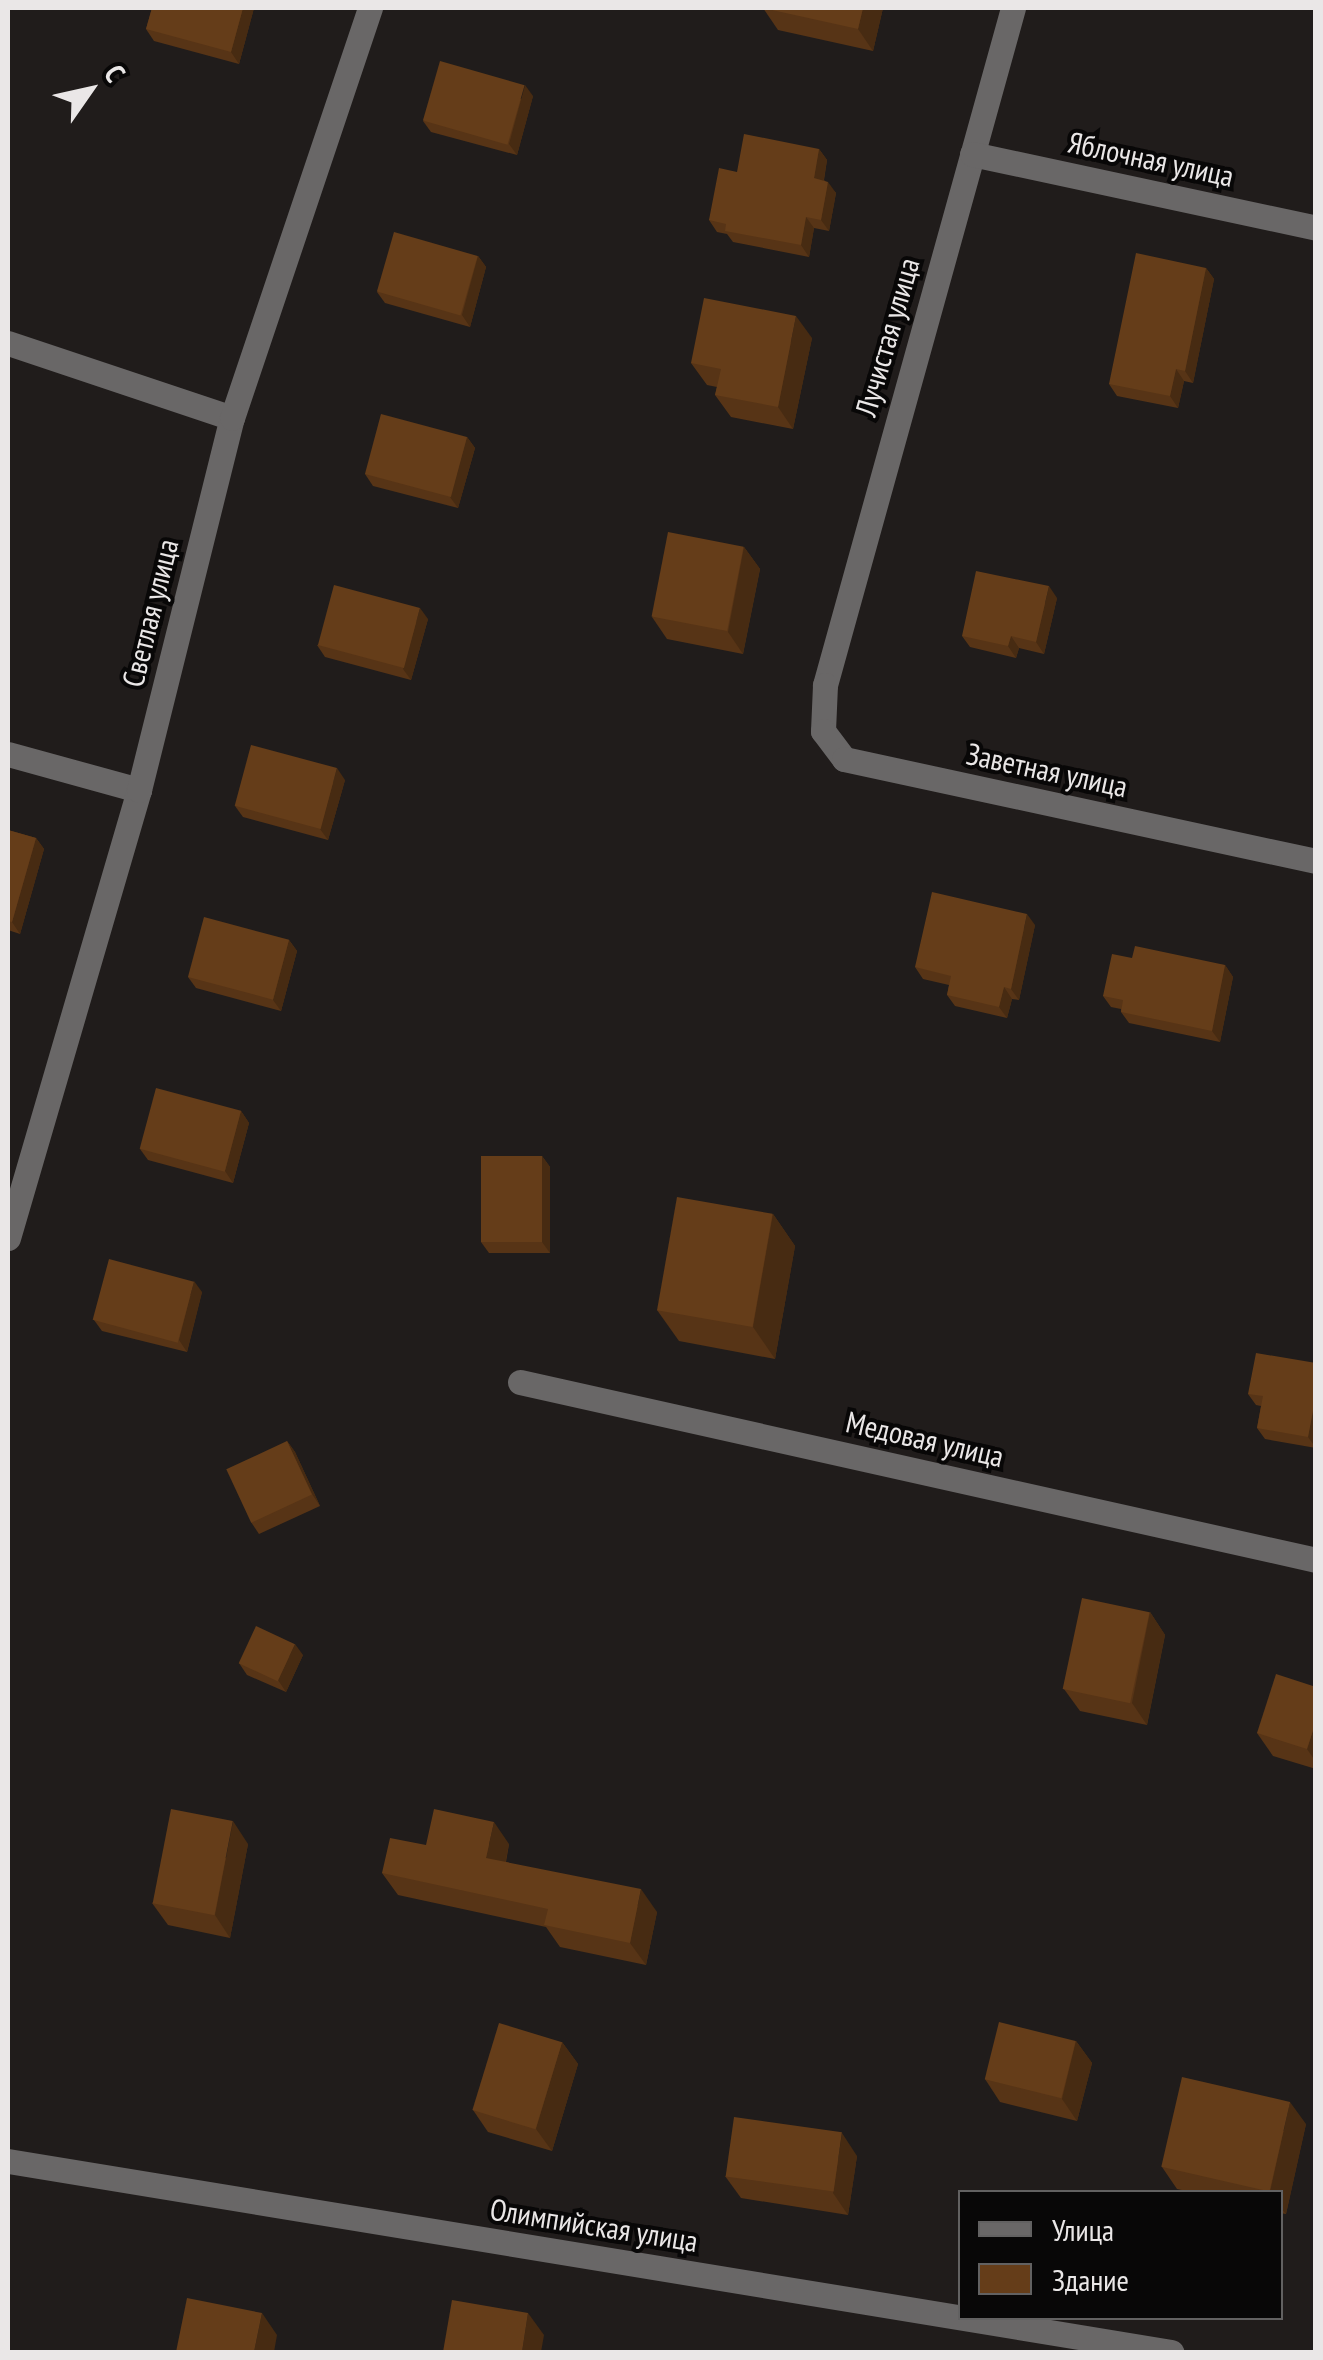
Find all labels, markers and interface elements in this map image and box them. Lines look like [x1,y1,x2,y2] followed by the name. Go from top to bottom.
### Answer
[40,40,140,140] north arrow
[96,57,134,89] text: С
[1065,124,1237,194] street label: Яблочная улица
[847,254,927,420] street label: Лучистая улица
[114,535,186,691] street label: Светлая улица
[963,735,1131,805] street label: Заветная улица
[843,1403,1007,1475] street label: Медовая улица
[958,2190,1283,2320] legend
[488,2191,700,2259] street label: Олимпийская улица
[1052,2210,1114,2249] text: Улица
[1052,2260,1129,2299] text: Здание

